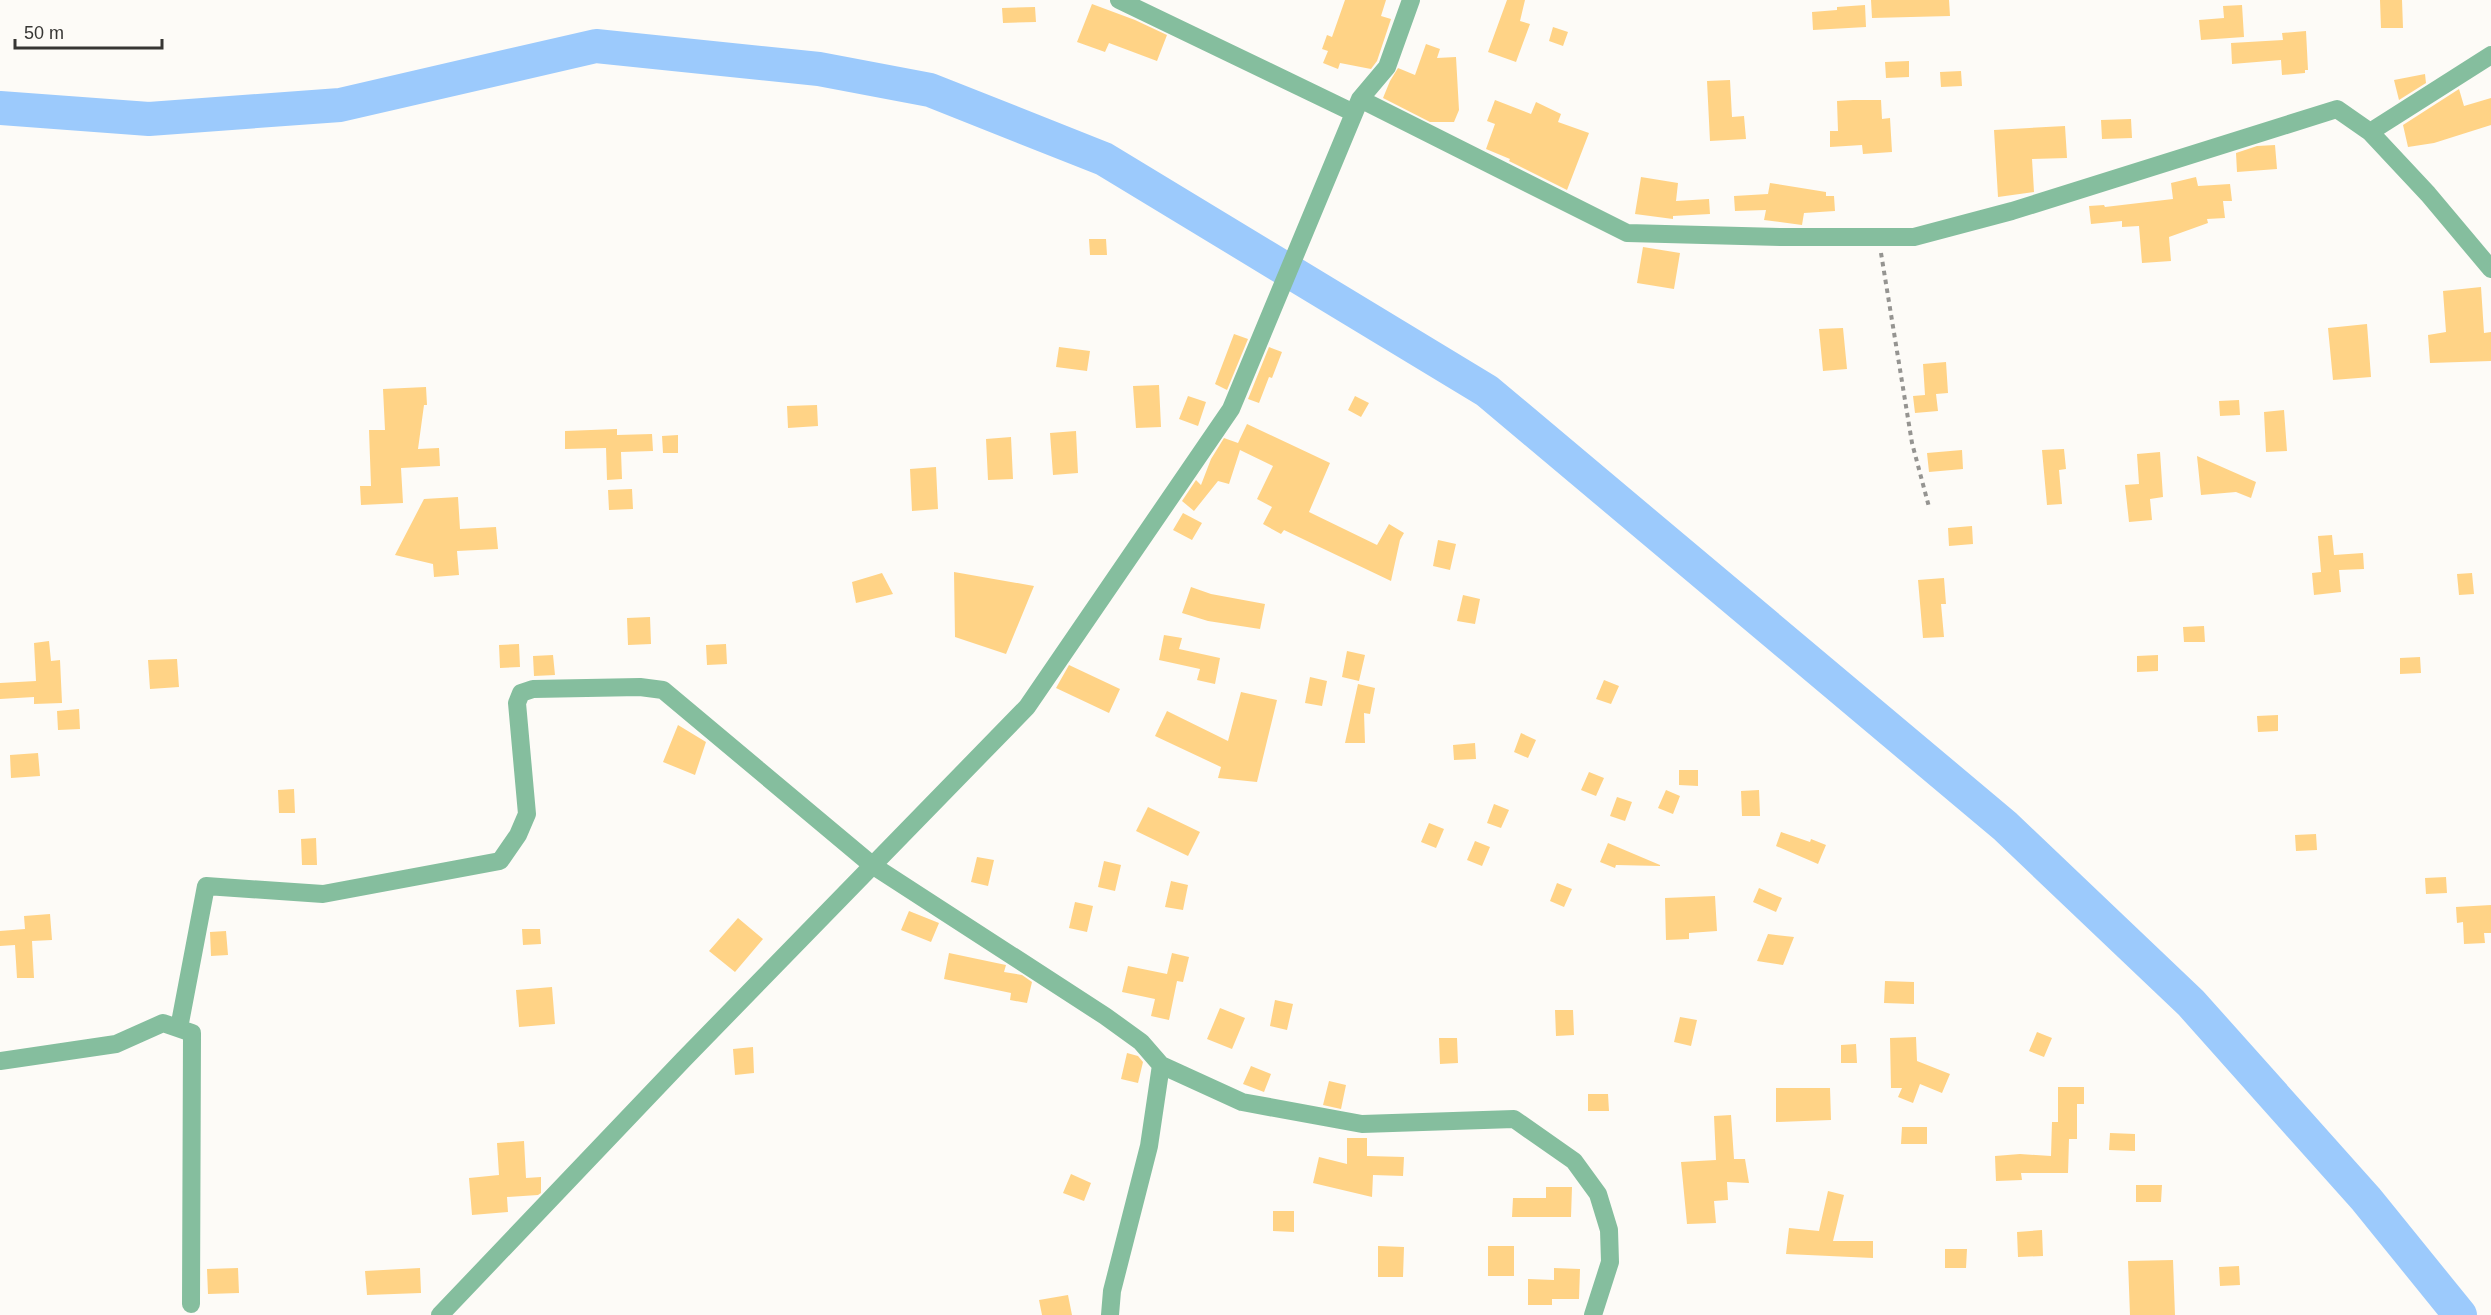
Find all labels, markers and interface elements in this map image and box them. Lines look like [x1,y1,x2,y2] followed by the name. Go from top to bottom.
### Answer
[15,12,162,50] scale bar
[24,23,64,43] text: 50 m

